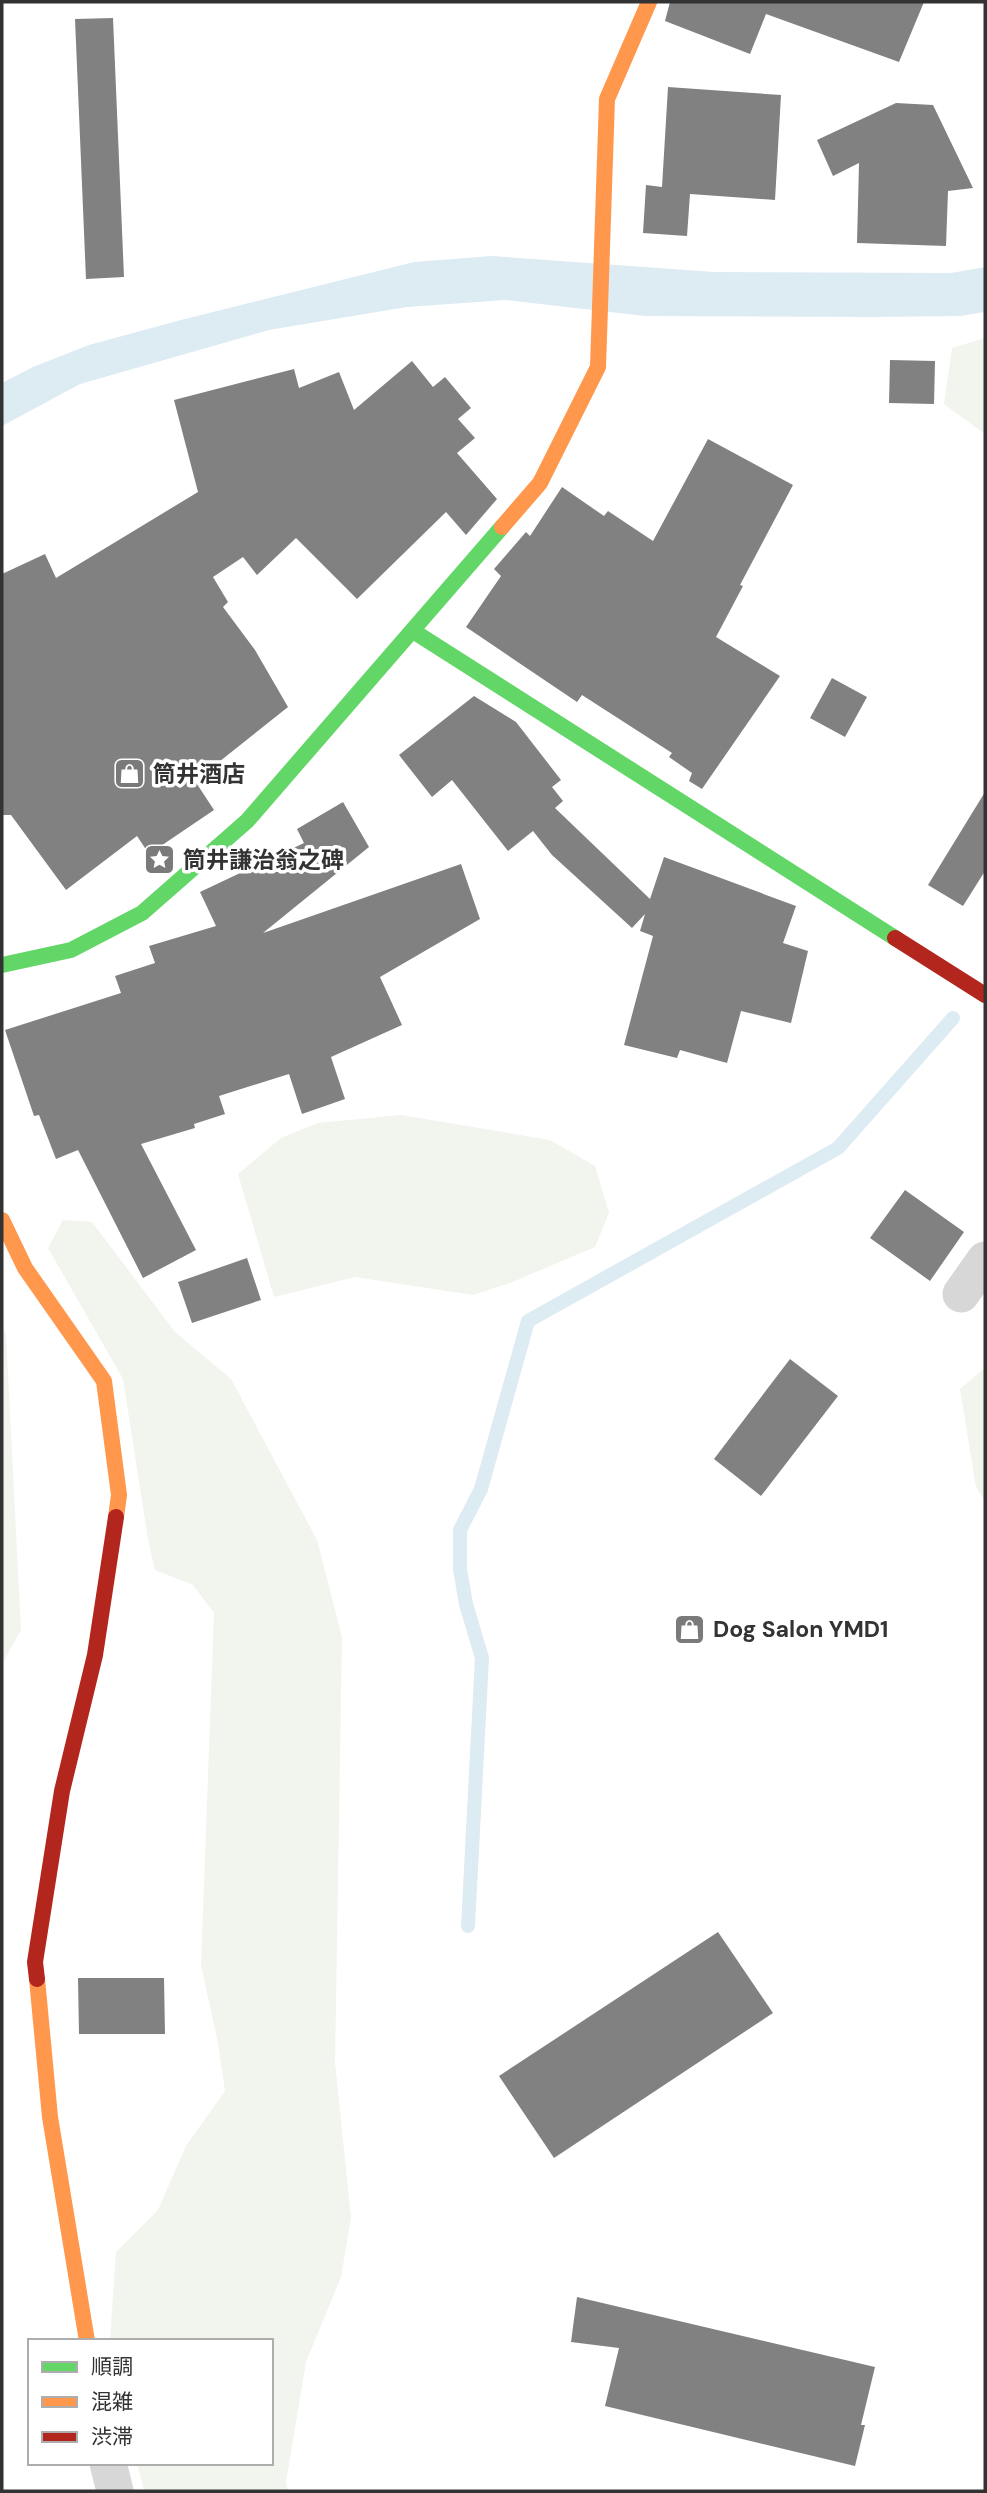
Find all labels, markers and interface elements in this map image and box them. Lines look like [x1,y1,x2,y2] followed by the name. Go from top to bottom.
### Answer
[113,757,147,791] shop icon: 筒井酒店
[153,759,245,789] place label: 筒井酒店
[143,843,177,877] place icon: 筒井謙治翁之碑
[183,845,344,875] place label: 筒井謙治翁之碑
[673,1612,707,1646] shop icon: Dog Salon YMD1
[713,1614,888,1644] place label: Dog Salon YMD1
[28,2339,273,2465] legend
[91,2353,133,2381] text: 順調
[91,2388,133,2416] text: 混雑
[91,2423,133,2451] text: 渋滞

